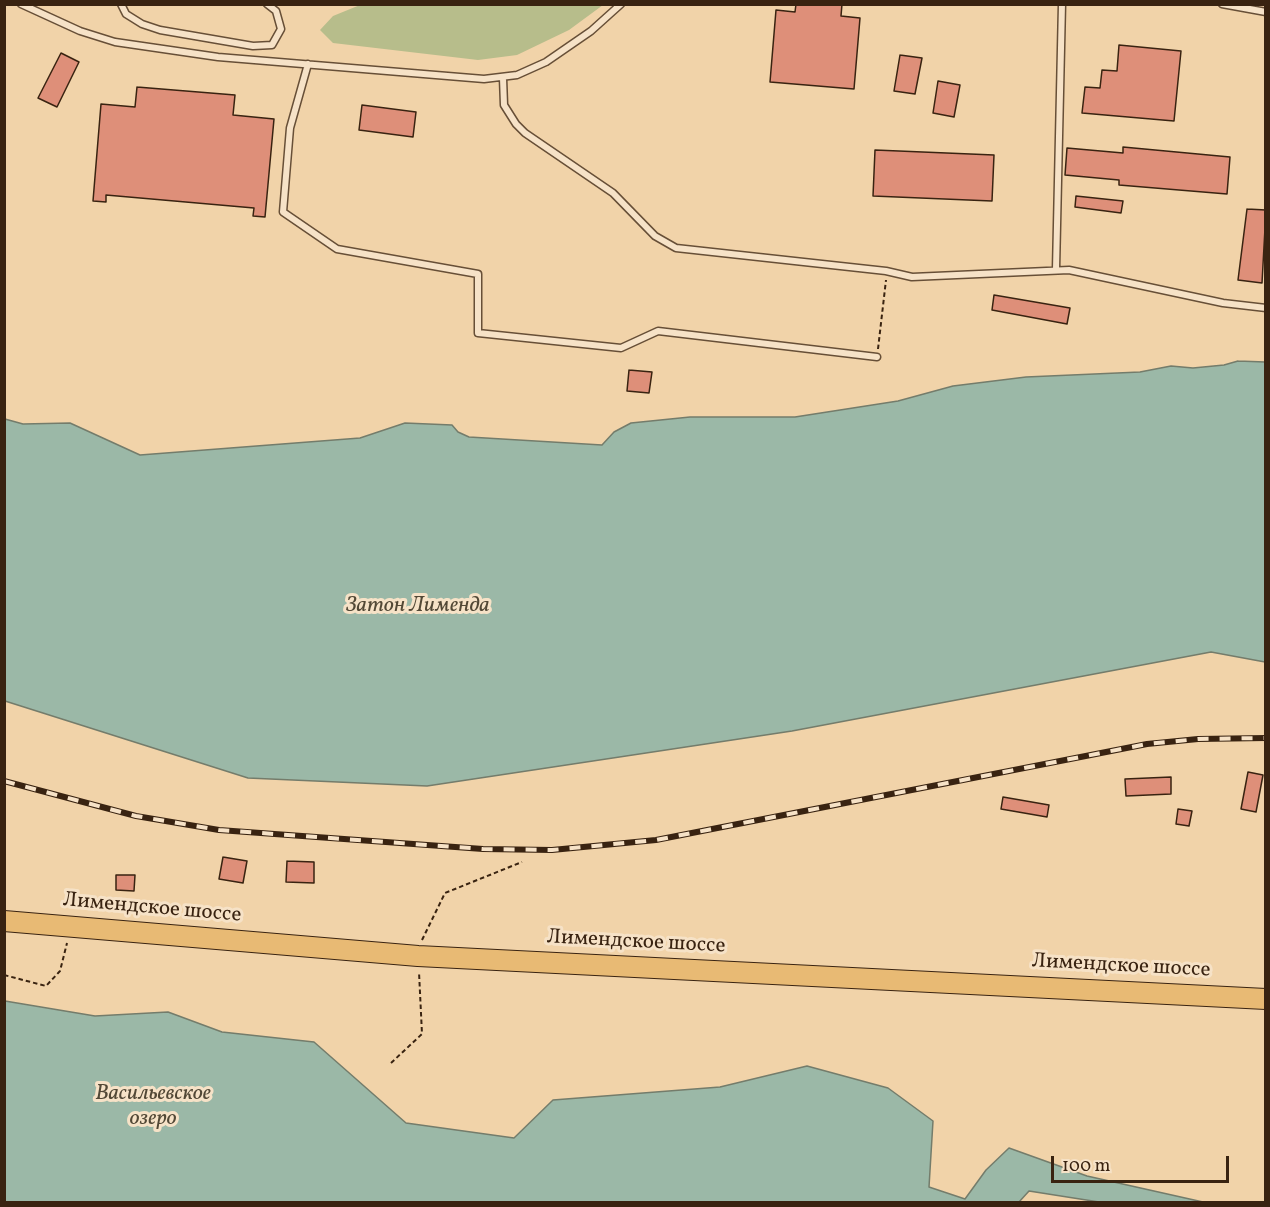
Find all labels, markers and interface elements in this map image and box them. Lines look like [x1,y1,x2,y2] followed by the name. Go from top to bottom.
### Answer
[346,594,490,620] water label: Затон Лименда
[62,889,242,929] street label: Лимендское шоссе
[546,926,726,960] street label: Лимендское шоссе
[1031,950,1211,984] street label: Лимендское шоссе
[95,1082,211,1134] water label: Васильевское озеро
[1054,1144,1232,1182] scale bar
[1062,1154,1111,1179] text: 100 m

